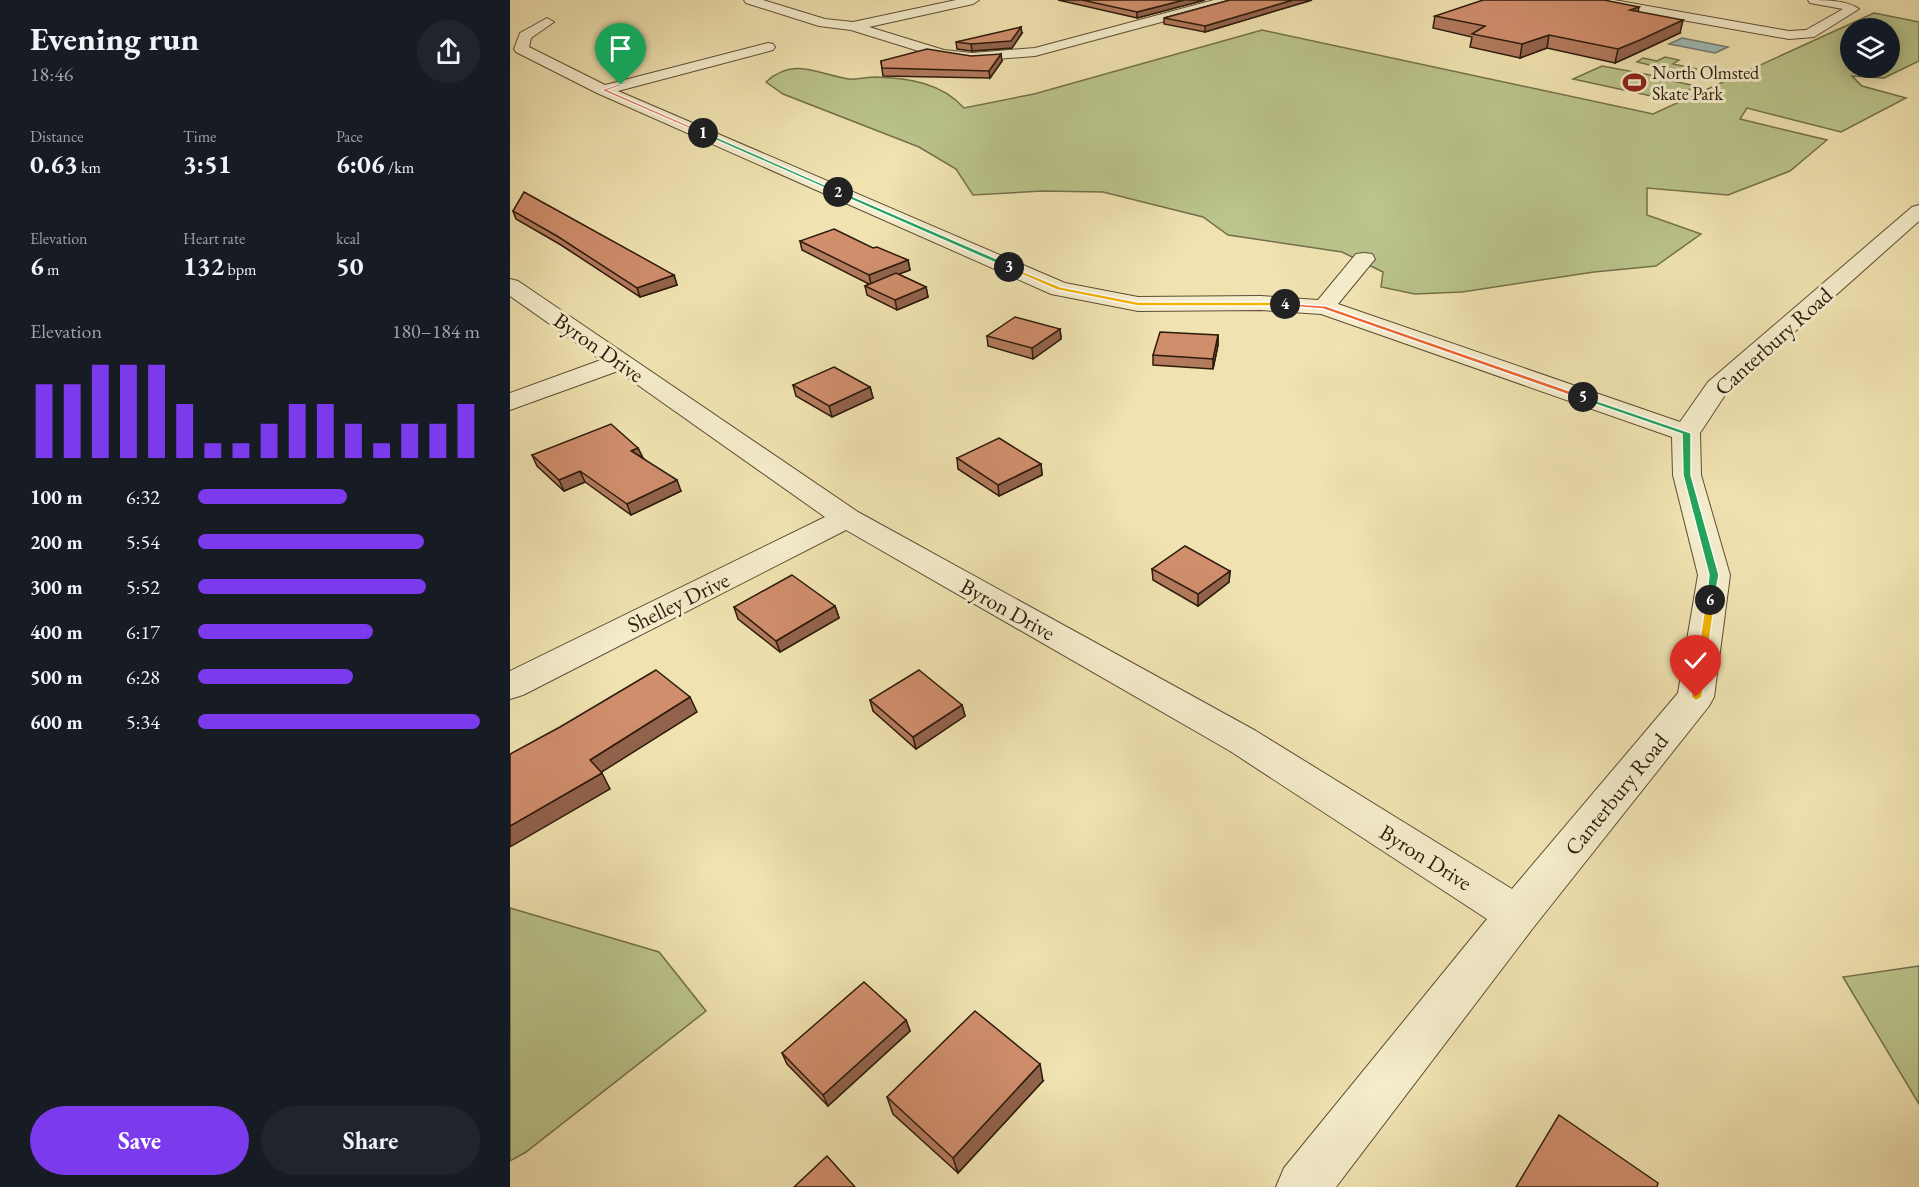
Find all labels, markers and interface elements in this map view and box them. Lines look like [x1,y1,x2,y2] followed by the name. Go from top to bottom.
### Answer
[30,17,199,60] text: Evening run
[1840,18,1900,78] map controls
[1840,18,1900,78] button: layers
[417,20,480,83] button: share
[595,23,646,85] pin
[604,32,637,65] icon: arrive
[30,61,73,87] text: 18:46
[1652,61,1760,105] place label: North Olmsted Skate Park
[1621,70,1647,96] sports icon: North Olmsted Skate Park
[688,118,718,148] pin: 1
[699,122,707,143] text: 1
[30,126,83,147] text: Distance
[183,126,216,147] text: Time
[336,126,363,147] text: Pace
[30,147,78,181] text: 0.63
[183,147,232,181] text: 3:51
[336,147,385,181] text: 6:06
[78,157,101,178] text: km
[385,157,414,178] text: /km
[823,177,853,207] pin: 2
[834,181,842,202] text: 2
[30,228,88,249] text: Elevation
[183,228,245,249] text: Heart rate
[336,228,360,249] text: kcal
[30,249,44,283] text: 6
[183,249,224,283] text: 132
[336,249,364,283] text: 50
[994,252,1024,282] pin: 3
[1005,256,1013,277] text: 3
[44,259,59,280] text: m
[224,259,256,280] text: bpm
[1708,280,1839,402] street label: Canterbury Road
[1270,289,1300,319] pin: 4
[1281,293,1289,314] text: 4
[548,306,650,389] street label: Byron Drive
[30,318,102,344] text: Elevation
[392,318,480,344] text: 180–184 m
[1568,382,1598,412] pin: 5
[1579,386,1587,407] text: 5
[30,484,83,510] text: 100 m
[126,484,160,510] text: 6:32
[30,529,83,555] text: 200 m
[126,529,160,555] text: 5:54
[622,565,735,640] street label: Shelley Drive
[955,572,1061,647] street label: Byron Drive
[30,574,83,600] text: 300 m
[126,574,160,600] text: 5:52
[1695,585,1725,615] pin: 6
[1706,589,1714,610] text: 6
[30,619,83,645] text: 400 m
[126,619,160,645] text: 6:17
[1670,635,1721,697] pin
[1679,644,1712,677] icon: check
[30,664,83,690] text: 500 m
[126,664,160,690] text: 6:28
[30,709,83,735] text: 600 m
[126,709,160,735] text: 5:34
[1558,727,1675,861] street label: Canterbury Road
[1374,818,1478,897] street label: Byron Drive
[30,1106,249,1175] button: Save
[261,1106,480,1175] button: Share

